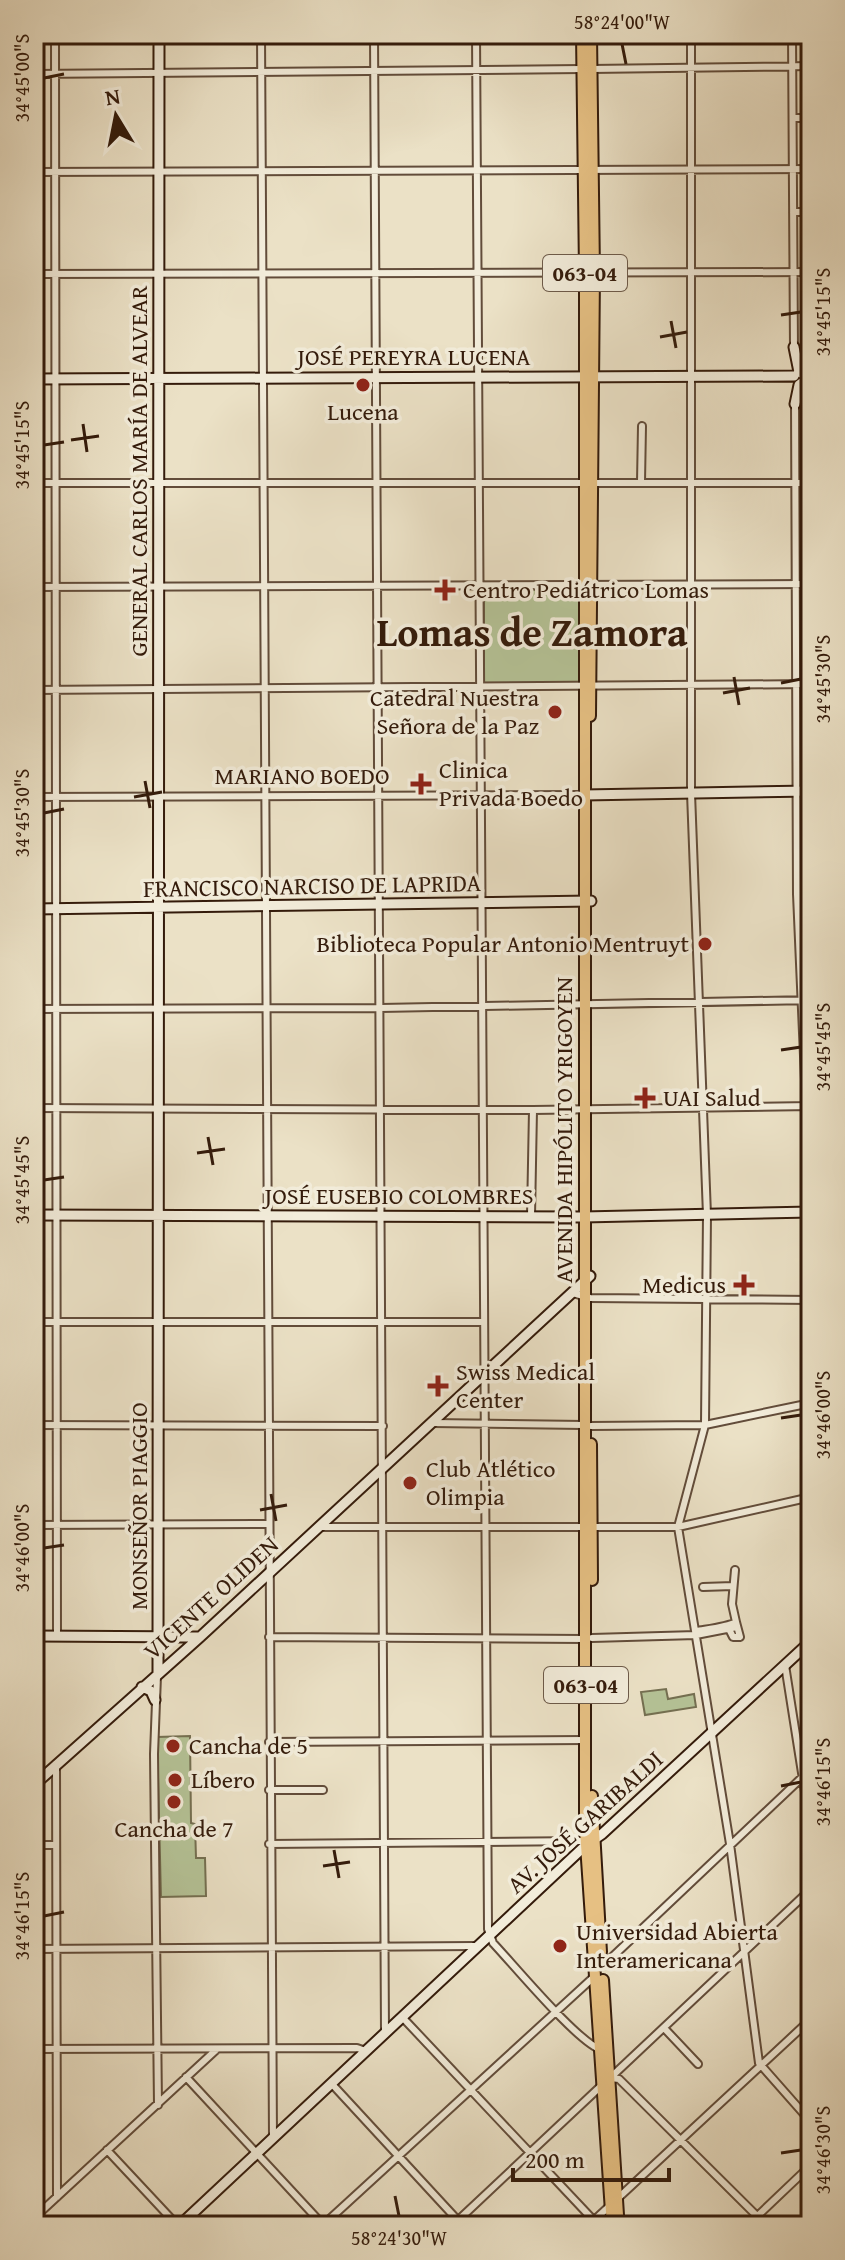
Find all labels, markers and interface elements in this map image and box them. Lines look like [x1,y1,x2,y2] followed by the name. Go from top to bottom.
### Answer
[574,7,670,36] text: 58°24'00"W
[7,34,36,122] text: 34°45'00"S
[76,76,156,156] north arrow
[103,79,123,113] text: N
[543,255,627,291] road number: 063-04
[808,268,837,356] text: 34°45'15"S
[121,285,156,657] street label: GENERAL CARLOS MARÍA DE ALVEAR
[294,339,531,374] street label: JOSÉ PEREYRA LUCENA
[354,376,372,394] marker: Lucena
[327,394,399,429] place label: Lucena
[7,401,36,489] text: 34°45'15"S
[463,572,709,607] place label: Centro Pediátrico Lomas
[434,579,456,601] marker: Centro Pediátrico Lomas
[377,602,688,661] district label: Lomas de Zamora
[808,635,837,723] text: 34°45'30"S
[370,680,540,743] place label: Catedral Nuestra Señora de la Paz
[546,703,564,721] marker: Catedral Nuestra Señora de la Paz
[439,752,583,815] place label: Clinica Privada Boedo
[214,758,390,793] street label: MARIANO BOEDO
[7,769,36,857] text: 34°45'30"S
[410,773,432,795] marker: Clinica Privada Boedo
[143,865,482,906] street label: FRANCISCO NARCISO DE LAPRIDA
[316,926,690,961] place label: Biblioteca Popular Antonio Mentruyt
[696,935,714,953] marker: Biblioteca Popular Antonio Mentruyt
[546,976,581,1283] street label: AVENIDA HIPÓLITO YRIGOYEN
[808,1003,837,1091] text: 34°45'45"S
[663,1080,761,1115] place label: UAI Salud
[634,1087,656,1109] marker: UAI Salud
[7,1136,36,1224] text: 34°45'45"S
[262,1178,533,1213] street label: JOSÉ EUSEBIO COLOMBRES
[642,1267,726,1302] place label: Medicus
[733,1274,755,1296] marker: Medicus
[456,1354,595,1417] place label: Swiss Medical Center
[808,1371,837,1459] text: 34°46'00"S
[427,1375,449,1397] marker: Swiss Medical Center
[121,1402,156,1610] street label: MONSEÑOR PIAGGIO
[426,1451,556,1514] place label: Club Atlético Olimpia
[401,1474,419,1492] marker: Club Atlético Olimpia
[7,1504,36,1592] text: 34°46'00"S
[135,1527,286,1668] street label: VICENTE OLIDEN
[544,1667,628,1703] road number: 063-04
[189,1728,308,1763] place label: Cancha de 5
[164,1737,182,1755] marker: Cancha de 5
[808,1738,837,1826] text: 34°46'15"S
[499,1742,670,1901] street label: AV. JOSÉ GARIBALDI
[191,1762,255,1797] place label: Líbero
[166,1771,184,1789] marker: Líbero
[165,1793,183,1811] marker: Cancha de 7
[114,1811,234,1846] place label: Cancha de 7
[7,1872,36,1960] text: 34°46'15"S
[576,1914,778,1977] place label: Universidad Abierta Interamericana
[551,1937,569,1955] marker: Universidad Abierta Interamericana
[808,2106,837,2194] text: 34°46'30"S
[513,2132,669,2182] scale bar
[525,2142,585,2177] text: 200 m
[351,2223,447,2252] text: 58°24'30"W

